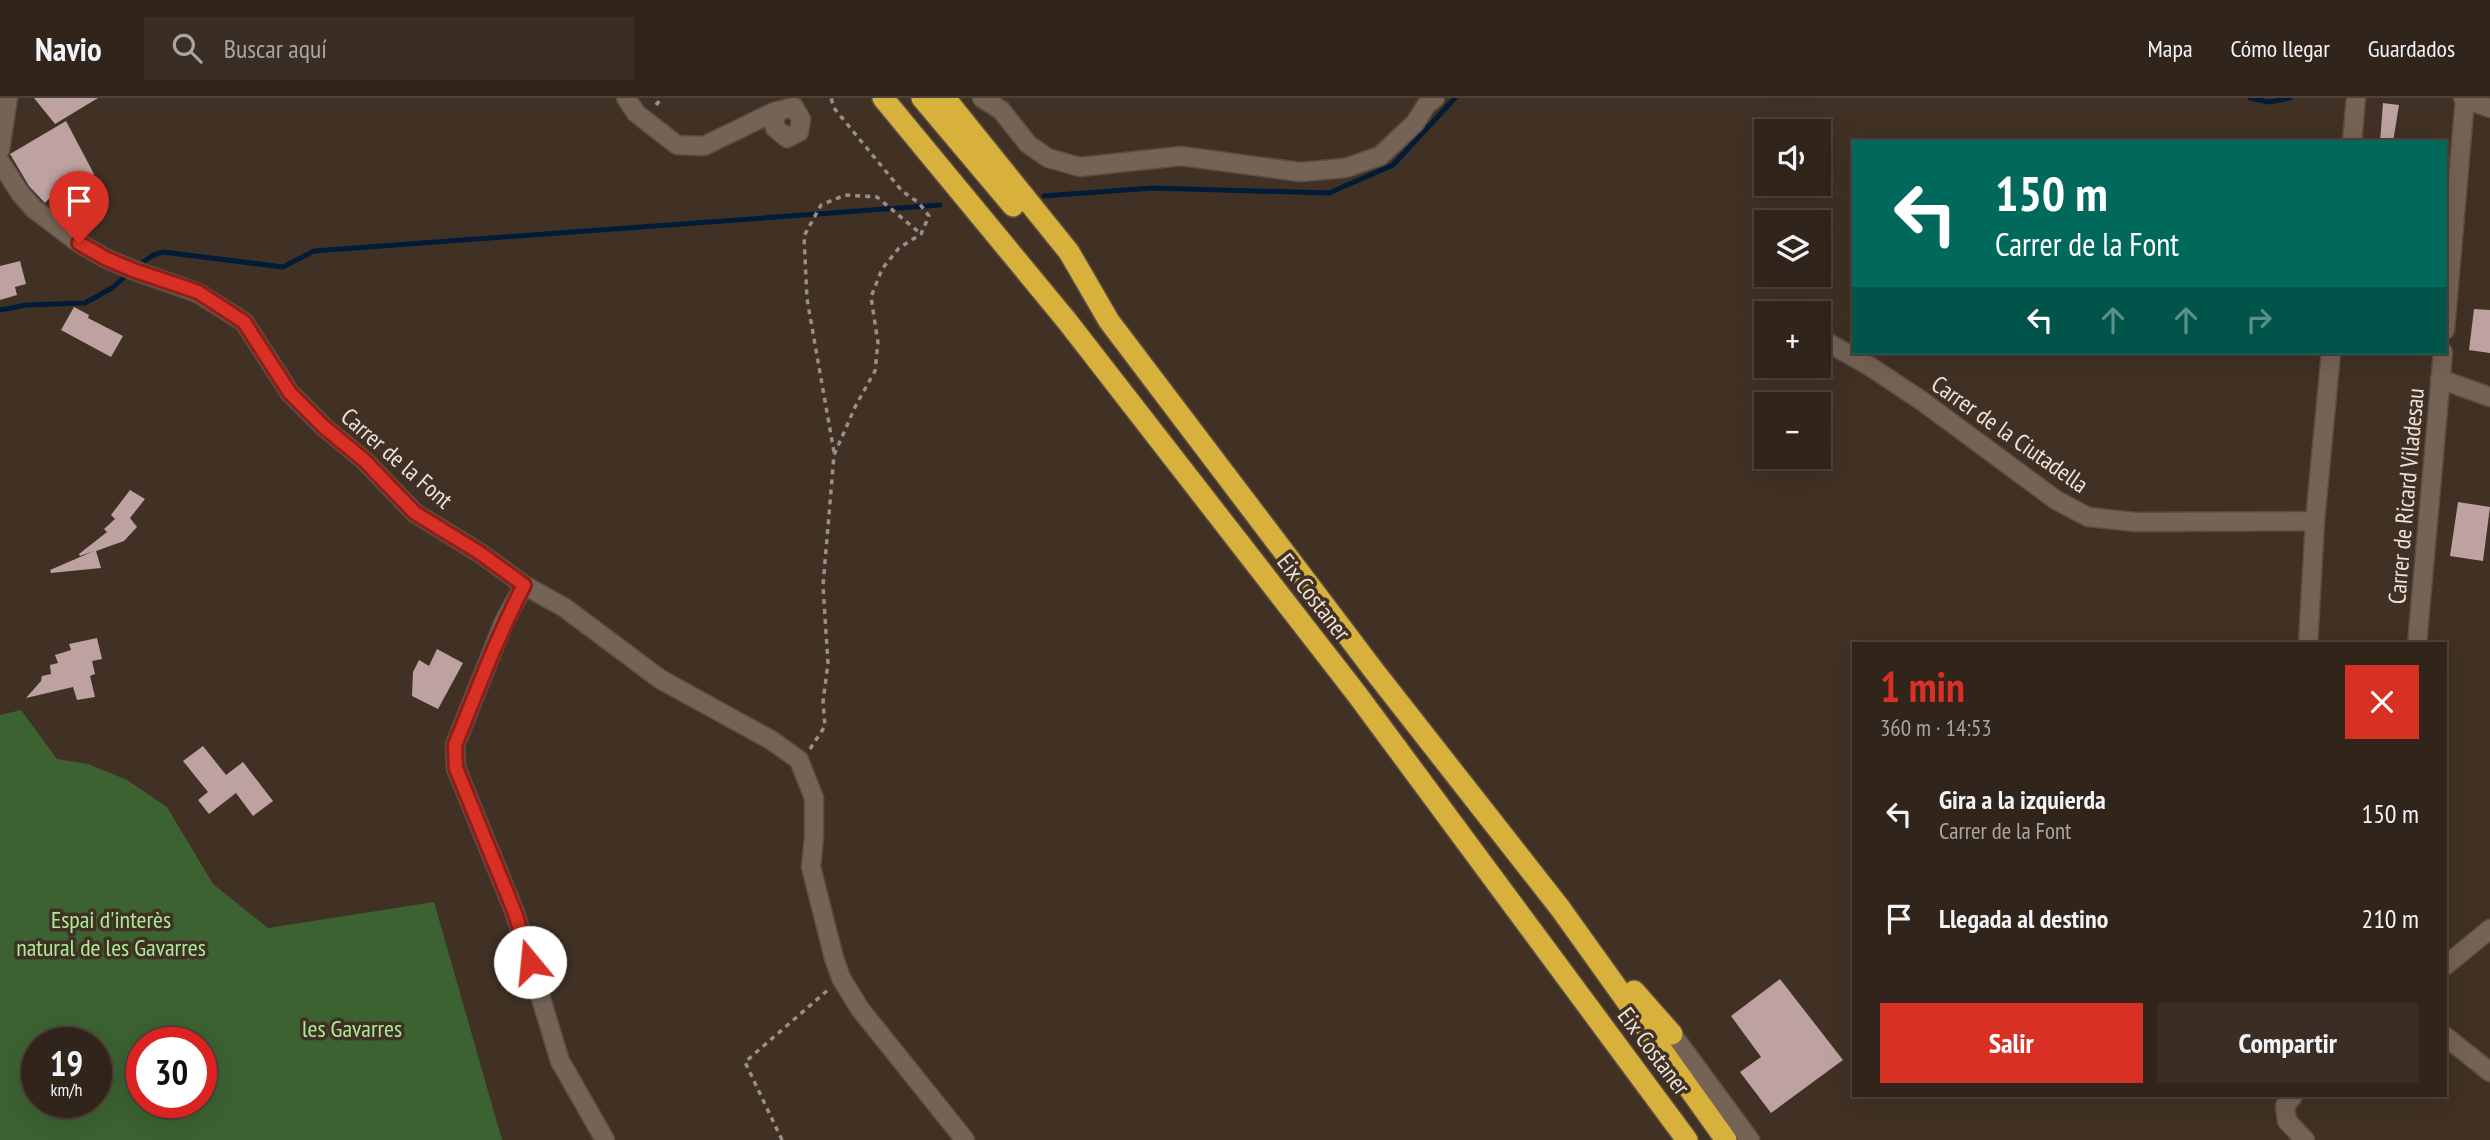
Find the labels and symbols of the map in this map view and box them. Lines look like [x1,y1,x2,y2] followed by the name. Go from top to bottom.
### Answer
[49,171,109,243] pin
[1926,368,2094,500] street label: Carrer de la Ciutadella
[2381,387,2431,605] street label: Carrer de Ricard Viladesau
[335,401,460,515] street label: Carrer de la Font
[1270,547,1358,647] street label: Eix Costaner
[16,904,206,963] park label: Espai d'interès natural de les Gavarres
[493,925,567,999] position arrow
[1611,1001,1697,1101] street label: Eix Costaner
[302,1013,402,1044] park label: les Gavarres
[126,1027,217,1118] speed limit sign: 30

